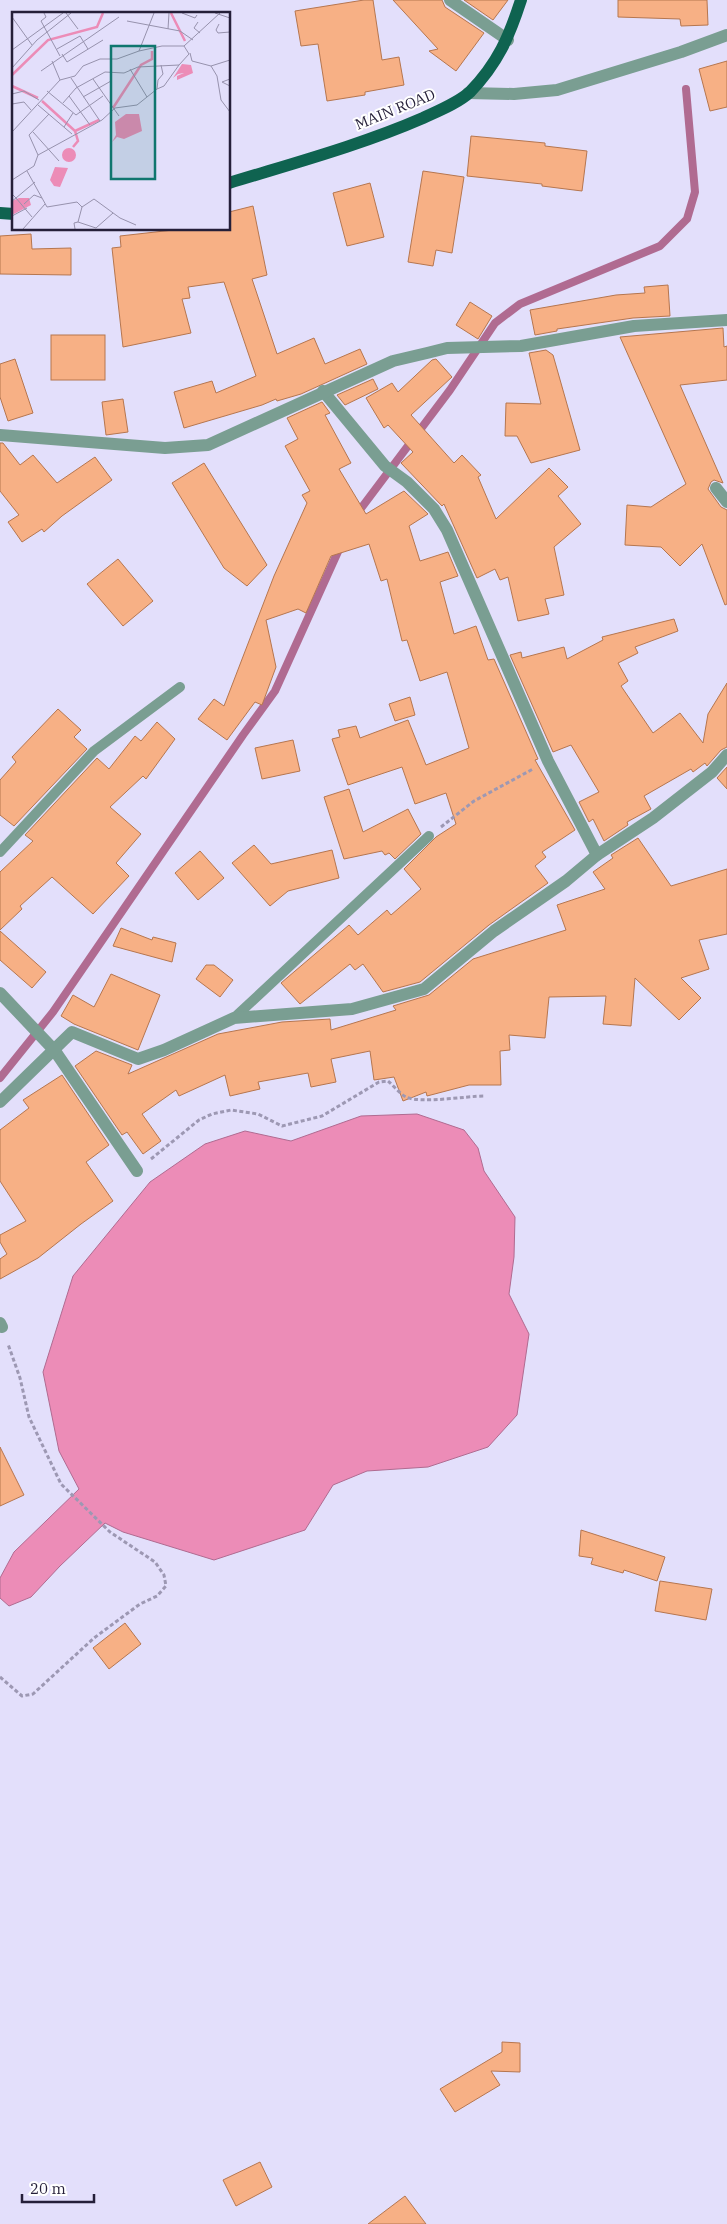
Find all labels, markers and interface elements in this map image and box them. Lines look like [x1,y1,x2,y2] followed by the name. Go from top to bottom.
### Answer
[12,12,230,230] inset map
[352,84,438,134] street label: MAIN ROAD
[22,2172,95,2204] scale bar
[30,2179,66,2198] text: 20 m

